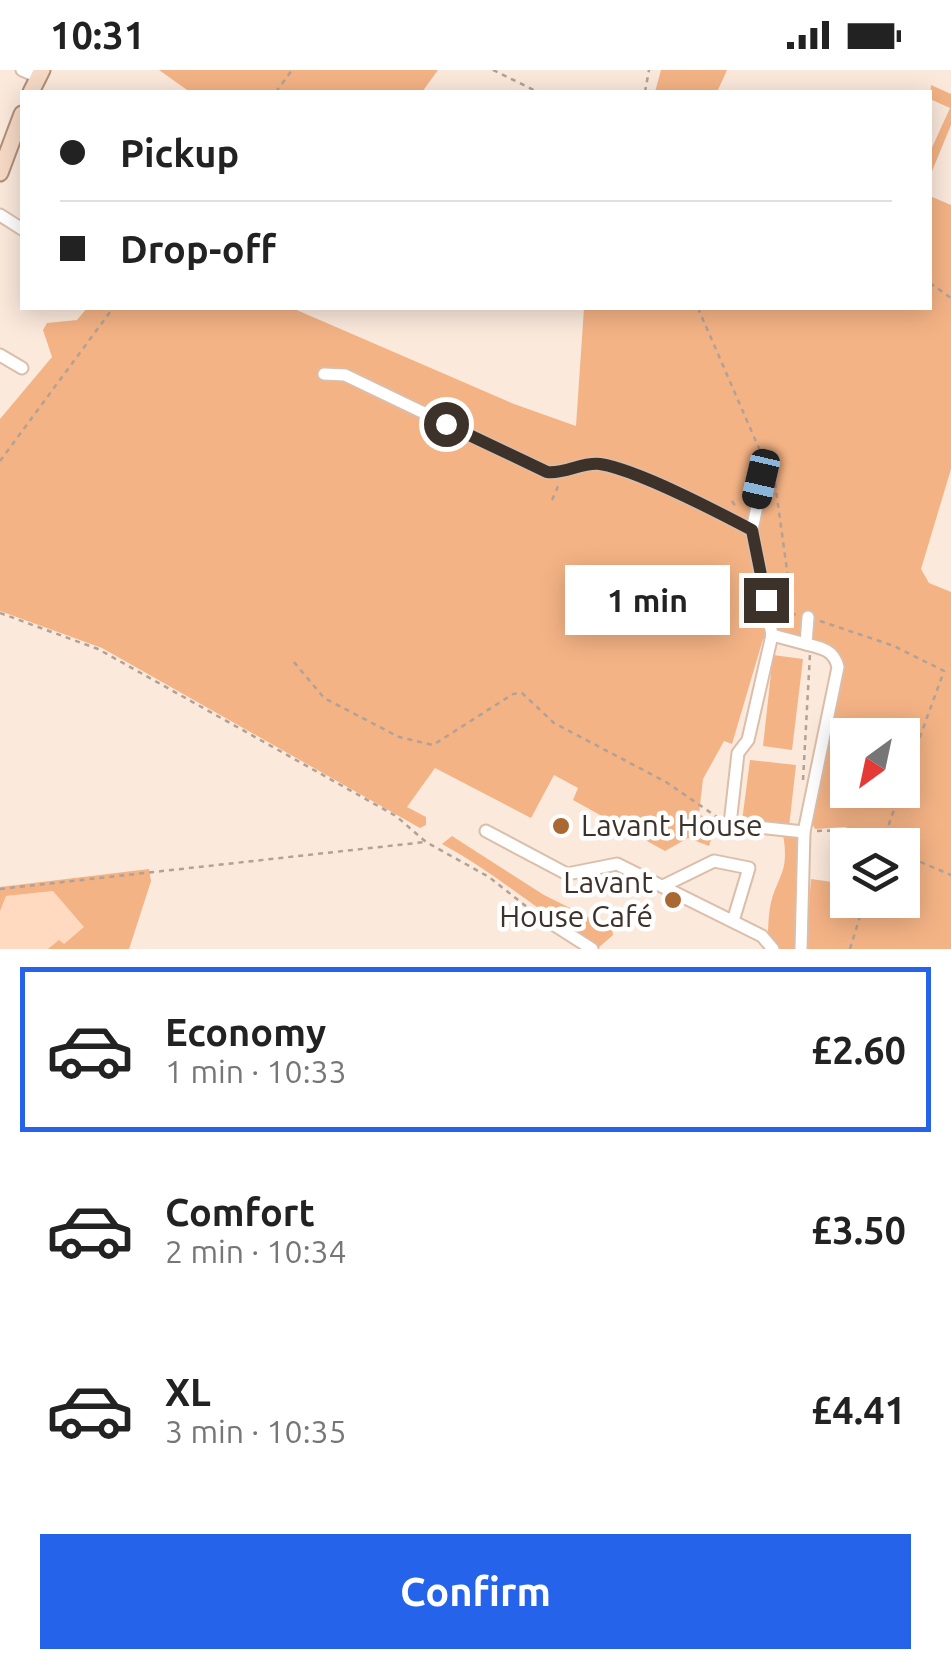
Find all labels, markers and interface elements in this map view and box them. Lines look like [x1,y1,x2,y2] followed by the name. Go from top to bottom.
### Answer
[50,14,145,56] text: 10:31
[120,132,239,174] text: Pickup
[120,228,276,270] text: Drop-off
[424,402,469,447] route start
[740,446,782,512] car
[566,565,731,635] callout: 1 min
[744,578,789,623] route end
[607,582,688,618] text: 1 min
[830,718,920,808] north arrow
[830,718,920,918] map controls
[581,808,763,842] place label: Lavant House
[550,815,572,837] marker: Lavant House
[830,828,920,918] button: layers
[499,865,653,933] place label: Lavant House Café
[662,889,684,911] marker: Lavant House Café
[45,1005,135,1095] icon: car
[165,1011,326,1053] text: Economy
[811,1029,906,1071] text: £2.60
[165,1053,347,1089] text: 1 min · 10:33
[45,1185,135,1275] icon: car
[165,1191,315,1233] text: Comfort
[811,1209,906,1251] text: £3.50
[165,1233,347,1269] text: 2 min · 10:34
[45,1365,135,1455] icon: car
[165,1371,211,1413] text: XL
[811,1389,906,1431] text: £4.41
[165,1413,347,1449] text: 3 min · 10:35
[40,1534,911,1649] button: Confirm

